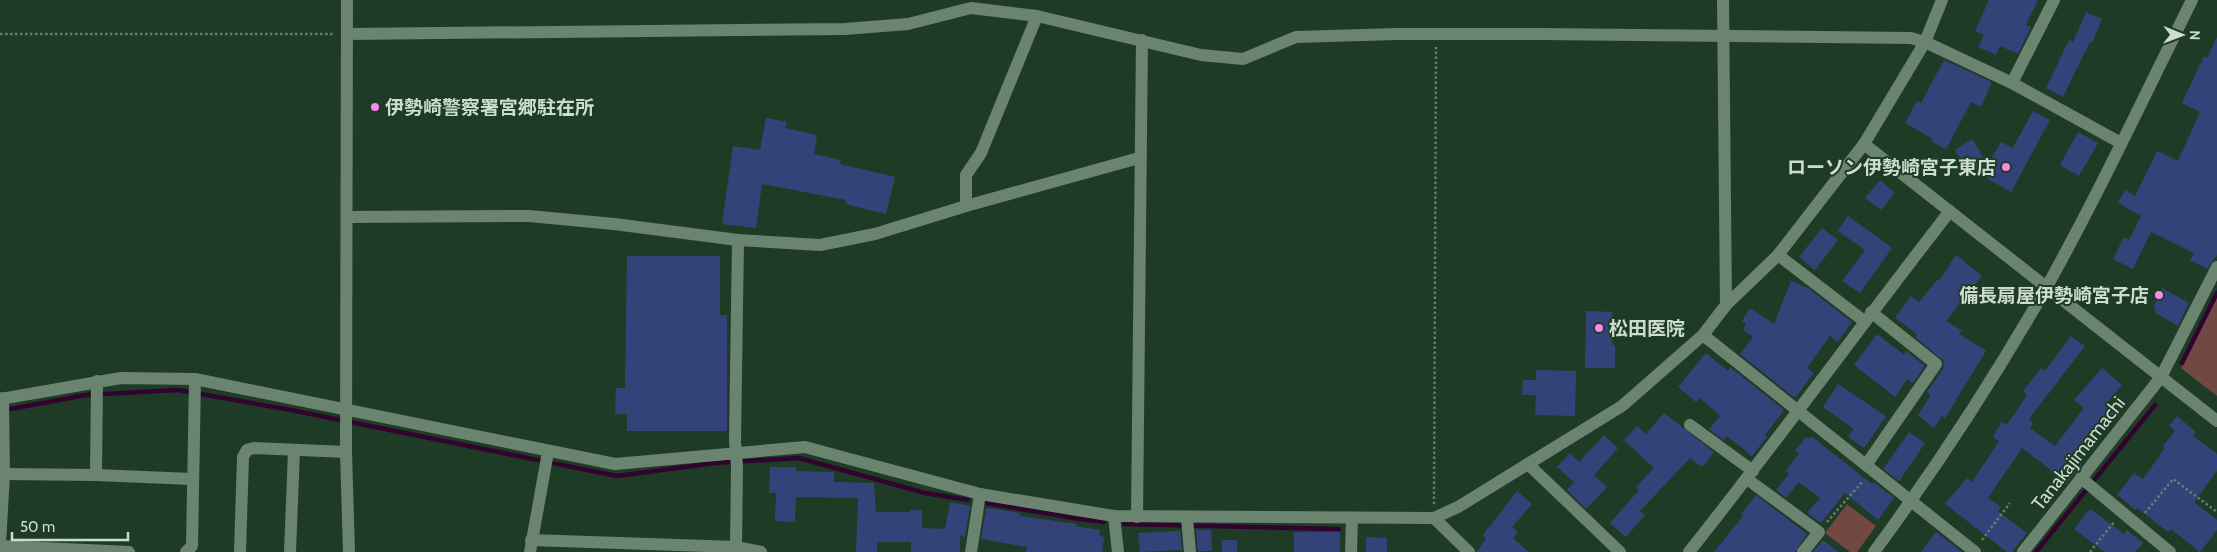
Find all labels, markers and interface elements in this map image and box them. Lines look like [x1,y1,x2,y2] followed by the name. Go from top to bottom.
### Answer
[2157,10,2207,60] north arrow
[2186,30,2204,40] text: N
[385,96,594,119] place label: 伊勢崎警察署宮郷駐在所
[369,101,381,113] marker: 伊勢崎警察署宮郷駐在所
[1787,156,1996,179] place label: ローソン伊勢崎宮子東店
[2000,161,2012,173] marker: ローソン伊勢崎宮子東店
[1959,284,2149,307] place label: 備長扇屋伊勢崎宮子店
[2153,289,2165,301] marker: 備長扇屋伊勢崎宮子店
[1609,317,1685,340] place label: 松田医院
[1593,322,1605,334] marker: 松田医院
[2027,392,2130,515] street label: Tanakajimamachi
[12,510,129,542] scale bar
[20,518,55,536] text: 50 m

